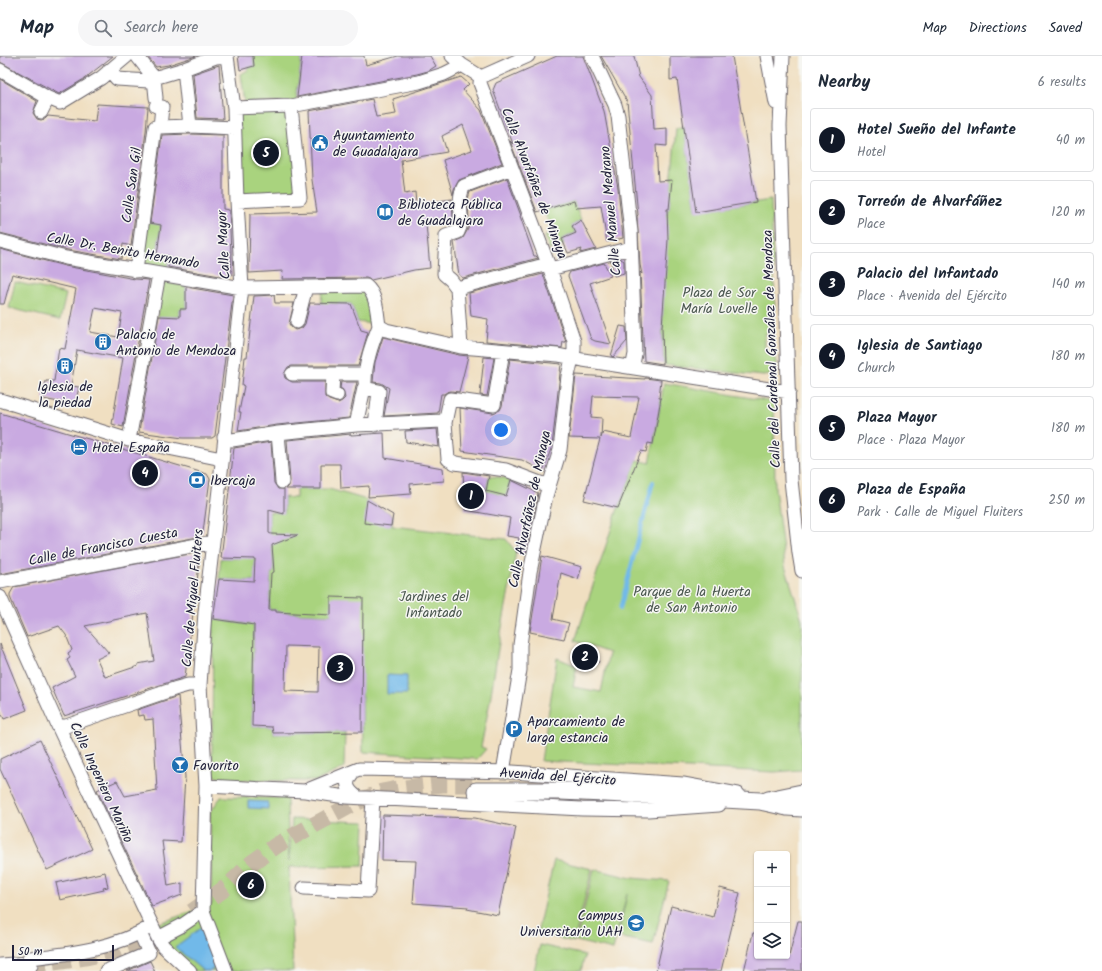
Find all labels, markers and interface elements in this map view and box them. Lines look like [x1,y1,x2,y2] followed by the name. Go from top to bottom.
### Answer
[78,10,358,46] search box
[20,13,54,43] text: Map
[124,16,198,40] text: Search here
[92,17,114,39] icon: search
[922,17,947,39] text: Map
[969,17,1027,39] text: Directions
[1049,17,1082,39] text: Saved
[818,69,870,96] text: Nearby
[1038,72,1086,93] text: 6 results
[495,104,573,262] street label: Calle Alvarfáñez de Minaya
[857,118,1016,142] text: Hotel Sueño del Infante
[333,125,419,163] place label: Ayuntamiento de Guadalajara
[830,130,834,151] text: 1
[1056,130,1085,151] text: 40 m
[310,133,330,153] public building icon: Ayuntamiento de Guadalajara
[253,138,279,168] pin: 5
[857,142,886,163] text: Hotel
[116,145,148,224] street label: Calle San Gil
[594,145,628,277] street label: Calle Manuel Medrano
[857,190,1002,214] text: Torreón de Alvarfáñez
[398,194,502,232] place label: Biblioteca Pública de Guadalajara
[375,202,395,222] library icon: Biblioteca Pública de Guadalajara
[828,202,836,223] text: 2
[1051,202,1085,223] text: 120 m
[211,209,237,280] street label: Calle Mayor
[857,214,885,235] text: Place
[45,227,201,275] street label: Calle Dr. Benito Hernando
[757,229,787,468] street label: Calle del Cardenal González de Mendoza
[857,262,998,286] text: Palacio del Infantado
[828,274,836,295] text: 3
[1052,274,1085,295] text: 140 m
[680,282,758,320] park label: Plaza de Sor María Lovelle
[857,286,1007,307] text: Place · Avenida del Ejército
[116,324,236,362] place label: Palacio de Antonio de Mendoza
[93,332,113,352] building icon: Palacio de Antonio de Mendoza
[857,334,982,358] text: Iglesia de Santiago
[828,346,836,367] text: 4
[1051,346,1085,367] text: 180 m
[55,356,75,376] building icon: Iglesia de la piedad
[857,358,895,379] text: Church
[37,376,93,414] place label: Iglesia de la piedad
[857,406,937,430] text: Plaza Mayor
[829,418,835,439] text: 5
[1051,418,1085,439] text: 180 m
[491,420,511,440] your location
[503,428,557,590] street label: Calle Alvarfáñez de Minaya
[857,430,965,451] text: Place · Plaza Mayor
[69,437,89,457] hotel icon: Hotel España
[92,437,170,459] place label: Hotel España
[132,458,158,488] pin: 4
[187,470,207,490] bank icon: Ibercaja
[210,470,256,492] place label: Ibercaja
[857,478,966,502] text: Plaza de España
[458,481,484,511] pin: 1
[828,490,836,511] text: 6
[1048,490,1085,511] text: 250 m
[857,502,1023,523] text: Park · Calle de Miguel Fluiters
[27,522,180,572] street label: Calle de Francisco Cuesta
[176,528,210,668] street label: Calle de Miguel Fluiters
[633,581,751,619] park label: Parque de la Huerta de San Antonio
[399,586,470,624] park label: Jardines del Infantado
[572,642,598,672] pin: 2
[327,653,353,683] pin: 3
[527,711,626,749] place label: Aparcamiento de larga estancia
[63,718,139,847] street label: Calle Ingeniero Mariño
[504,719,524,739] parking icon: Aparcamiento de larga estancia
[170,755,190,775] bar icon: Favorito
[193,755,239,777] place label: Favorito
[499,762,617,792] street label: Avenida del Ejército
[754,851,790,959] map controls
[754,851,790,887] button: +
[238,870,264,900] pin: 6
[754,887,790,923] button: −
[520,905,623,943] place label: Campus Universitario UAH
[626,913,646,933] school or university icon: Campus Universitario UAH
[754,923,790,959] button: layers
[12,943,114,962] scale bar
[18,943,43,961] text: 50 m

